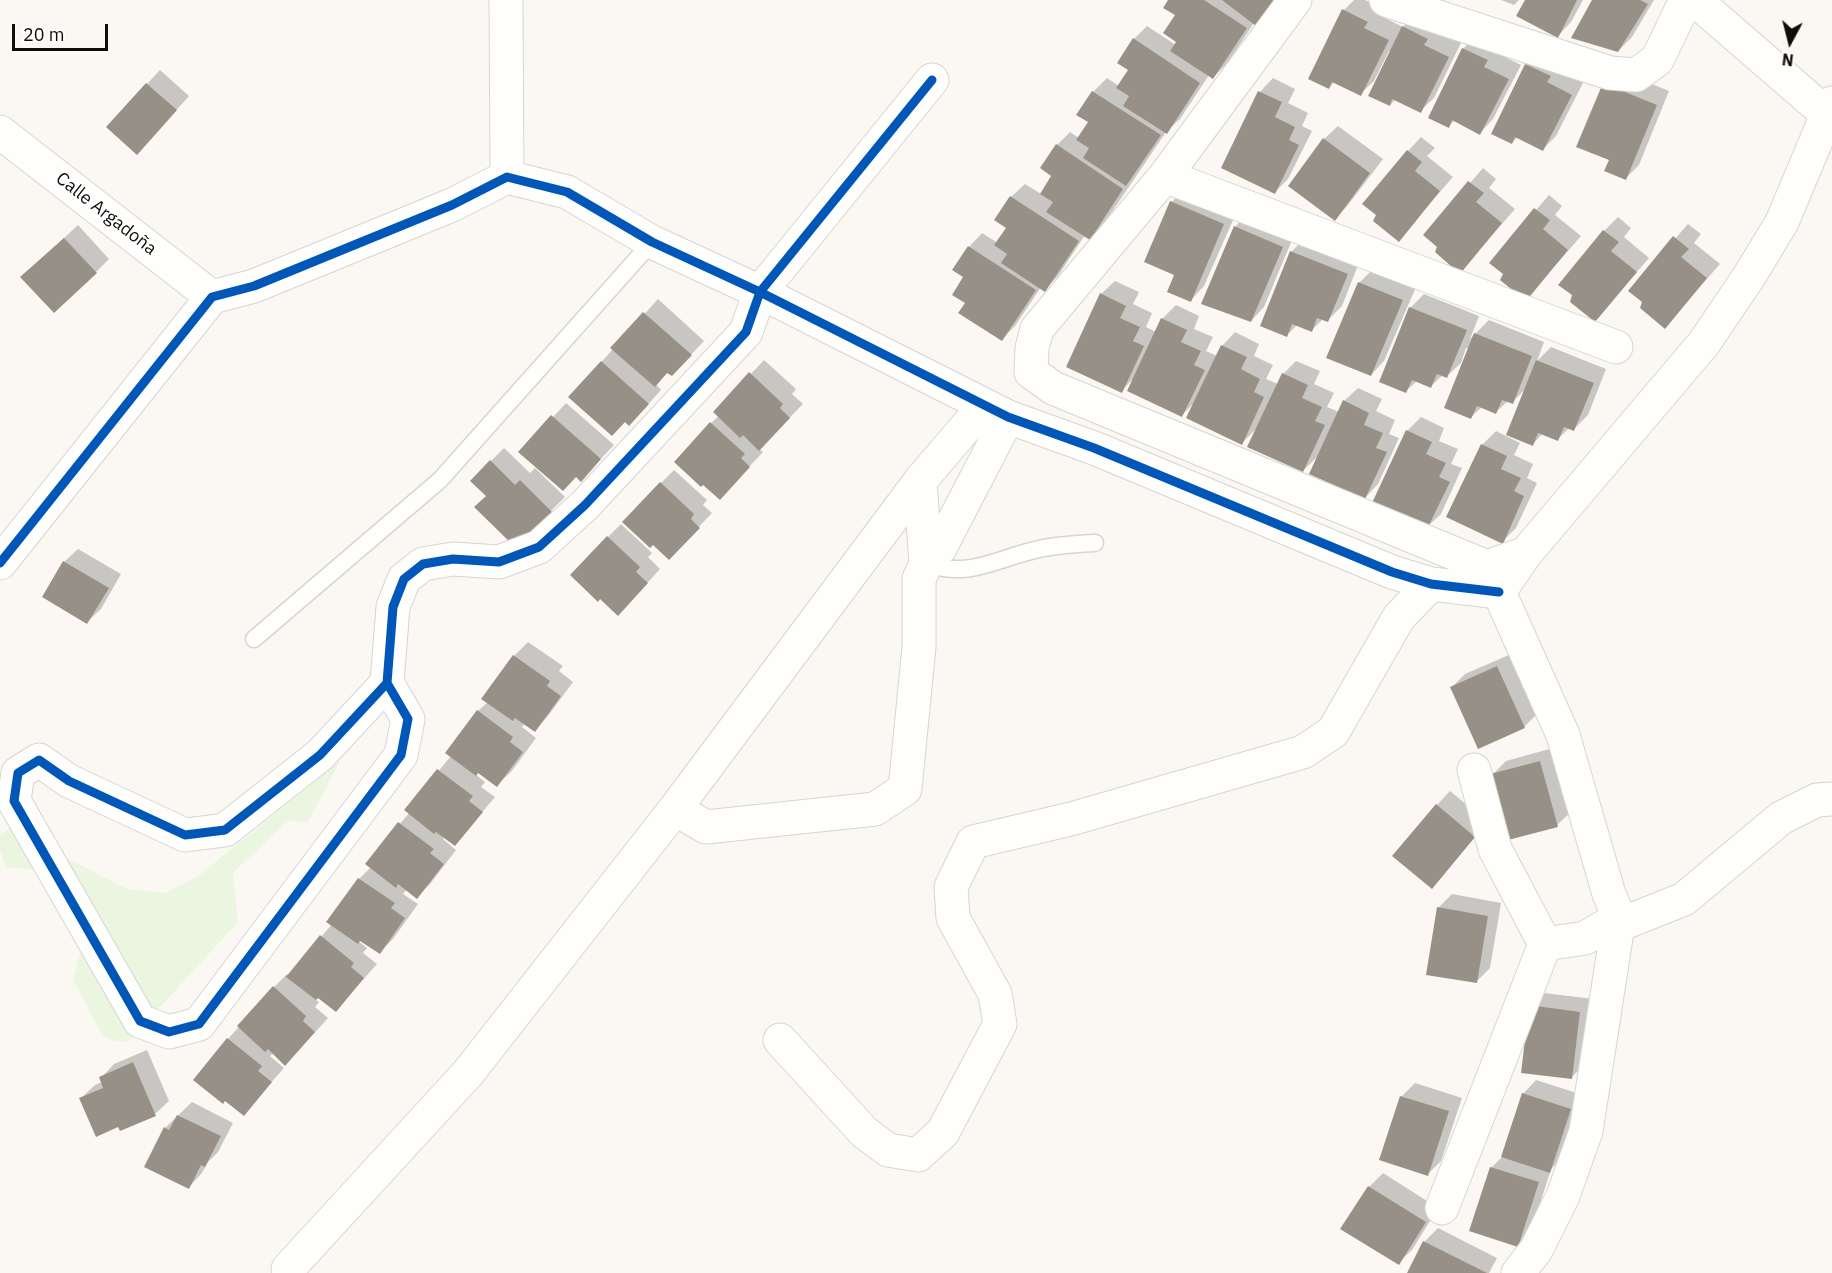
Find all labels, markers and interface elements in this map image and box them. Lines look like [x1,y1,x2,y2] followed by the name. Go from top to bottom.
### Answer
[15,12,111,50] scale bar
[1760,12,1820,72] north arrow
[23,23,65,46] text: 20 m
[1781,49,1795,70] text: N
[51,168,161,260] street label: Calle Argadoña

